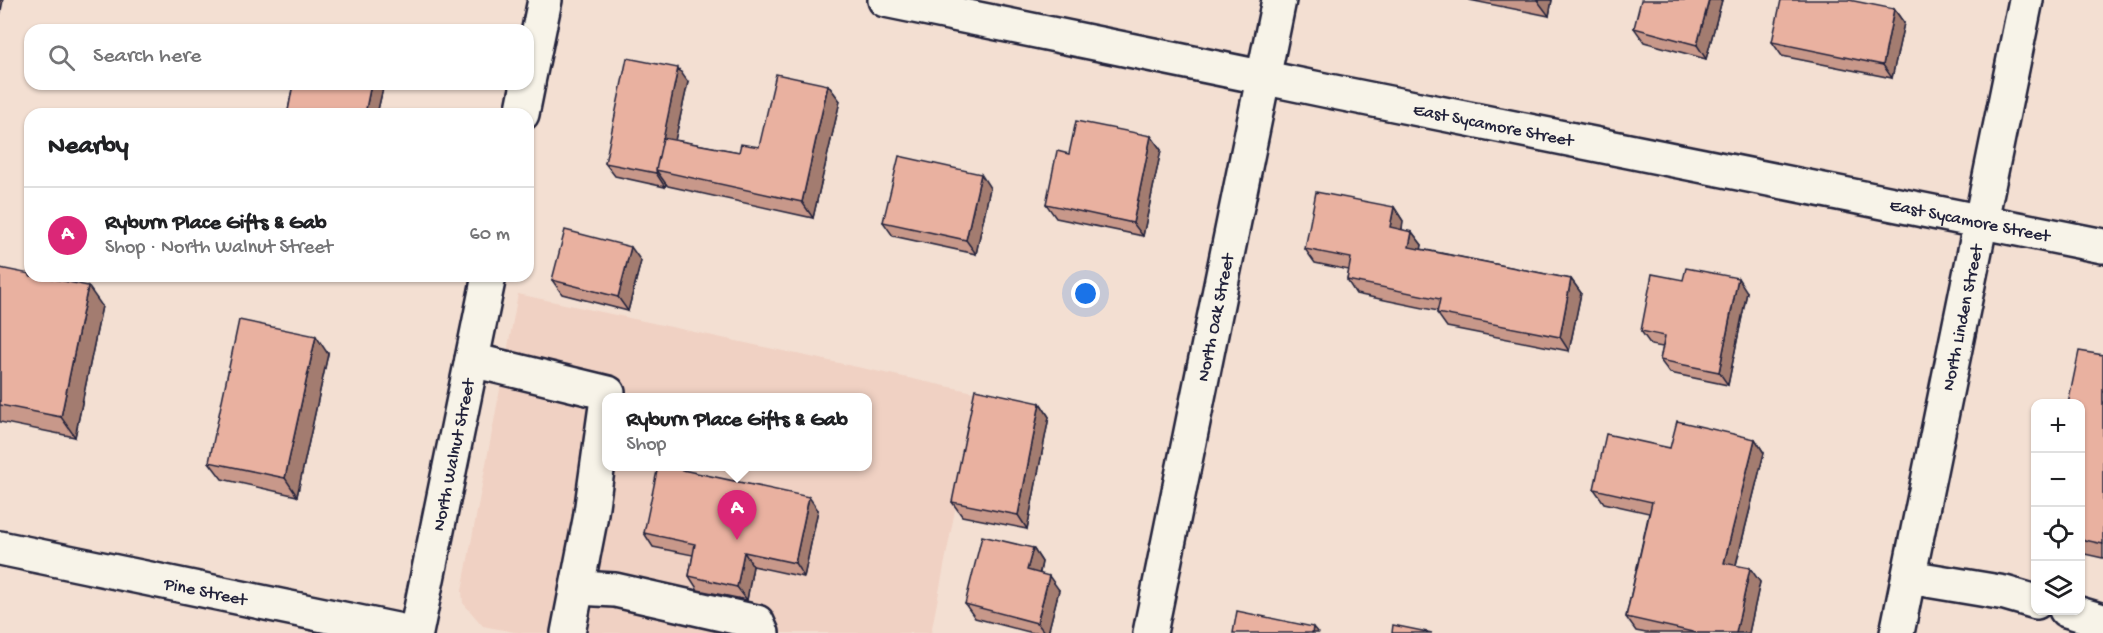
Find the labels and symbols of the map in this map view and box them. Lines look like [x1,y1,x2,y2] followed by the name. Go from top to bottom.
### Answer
[1411,100,1577,153] street label: East Sycamore Street
[1888,196,2053,248] street label: East Sycamore Street
[1939,241,1989,393] street label: North Linden Street
[1193,251,1240,384] street label: North Oak Street
[1071,279,1100,308] your location
[429,376,481,533] street label: North Walnut Street
[718,490,756,540] pin: A
[161,574,250,612] street label: Pine Street

